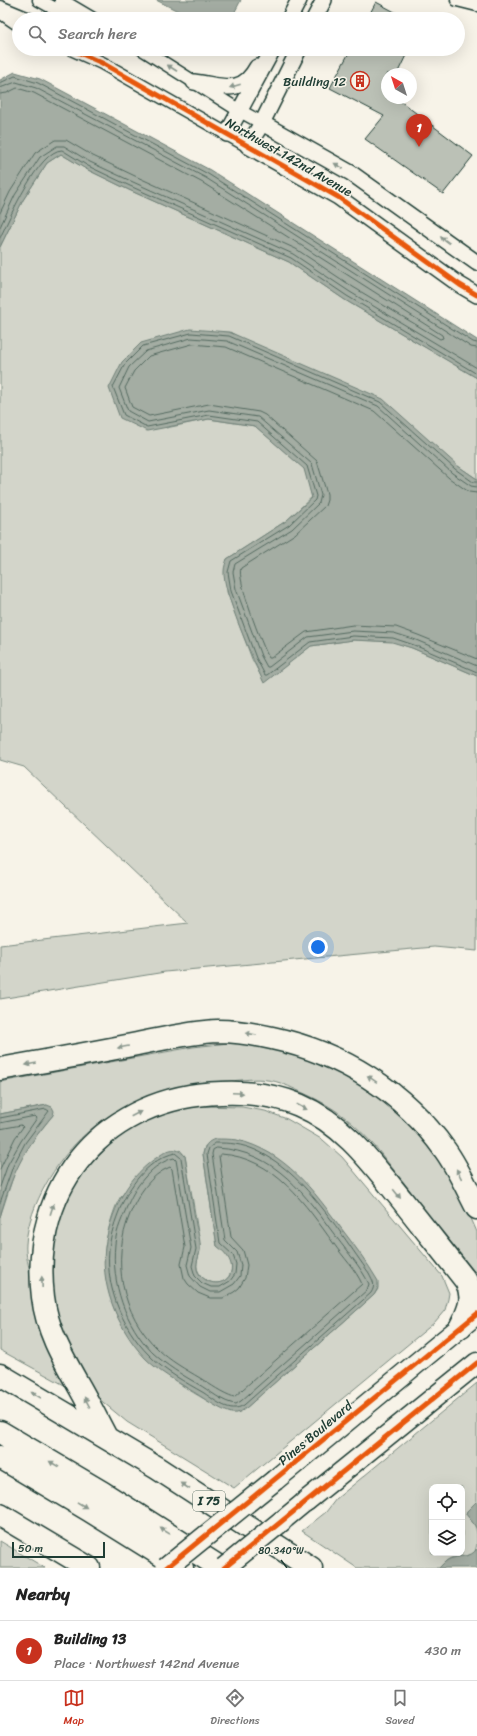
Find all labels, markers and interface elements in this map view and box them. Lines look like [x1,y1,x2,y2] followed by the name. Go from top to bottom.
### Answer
[12,12,465,56] search box
[58,21,137,47] text: Search here
[26,23,48,45] icon: search
[167,64,177,72] one-way arrow
[381,68,417,104] north arrow
[283,70,346,93] place label: Building 12
[349,70,371,92] building icon: Building 12
[229,83,241,89] one-way arrow
[221,111,357,203] street label: Northwest 142nd Avenue
[406,114,432,147] pin: 1
[333,162,345,169] one-way arrow
[440,236,451,244] one-way arrow
[308,937,328,957] your location
[245,1031,257,1037] one-way arrow
[117,1044,129,1050] one-way arrow
[25,1061,37,1067] one-way arrow
[367,1075,377,1083] one-way arrow
[232,1089,244,1096] one-way arrow
[296,1104,308,1110] one-way arrow
[130,1111,141,1117] one-way arrow
[456,1168,462,1180] one-way arrow
[392,1188,401,1199] one-way arrow
[49,1202,55,1214] one-way arrow
[39,1276,46,1288] one-way arrow
[30,1392,42,1399] one-way arrow
[273,1394,358,1471] street label: Pines Boulevard
[84,1396,91,1408] one-way arrow
[48,1460,60,1467] one-way arrow
[179,1482,191,1489] one-way arrow
[429,1484,465,1556] map controls
[429,1484,465,1520] button: locate
[193,1491,225,1511] road number: I 75
[76,1502,88,1509] one-way arrow
[429,1520,465,1556] button: layers
[159,1528,171,1535] one-way arrow
[18,1539,43,1558] text: 50 m
[12,1540,105,1559] scale bar
[258,1542,304,1560] text: 80.340°W
[16,1579,70,1609] text: Nearby
[54,1626,126,1652] text: Building 13
[26,1639,32,1662] text: 1
[424,1639,461,1662] text: 430 m
[54,1652,239,1675] text: Place · Northwest 142nd Avenue
[63,1687,85,1730] tab: Map
[210,1687,260,1730] tab: Directions
[385,1687,414,1730] tab: Saved

